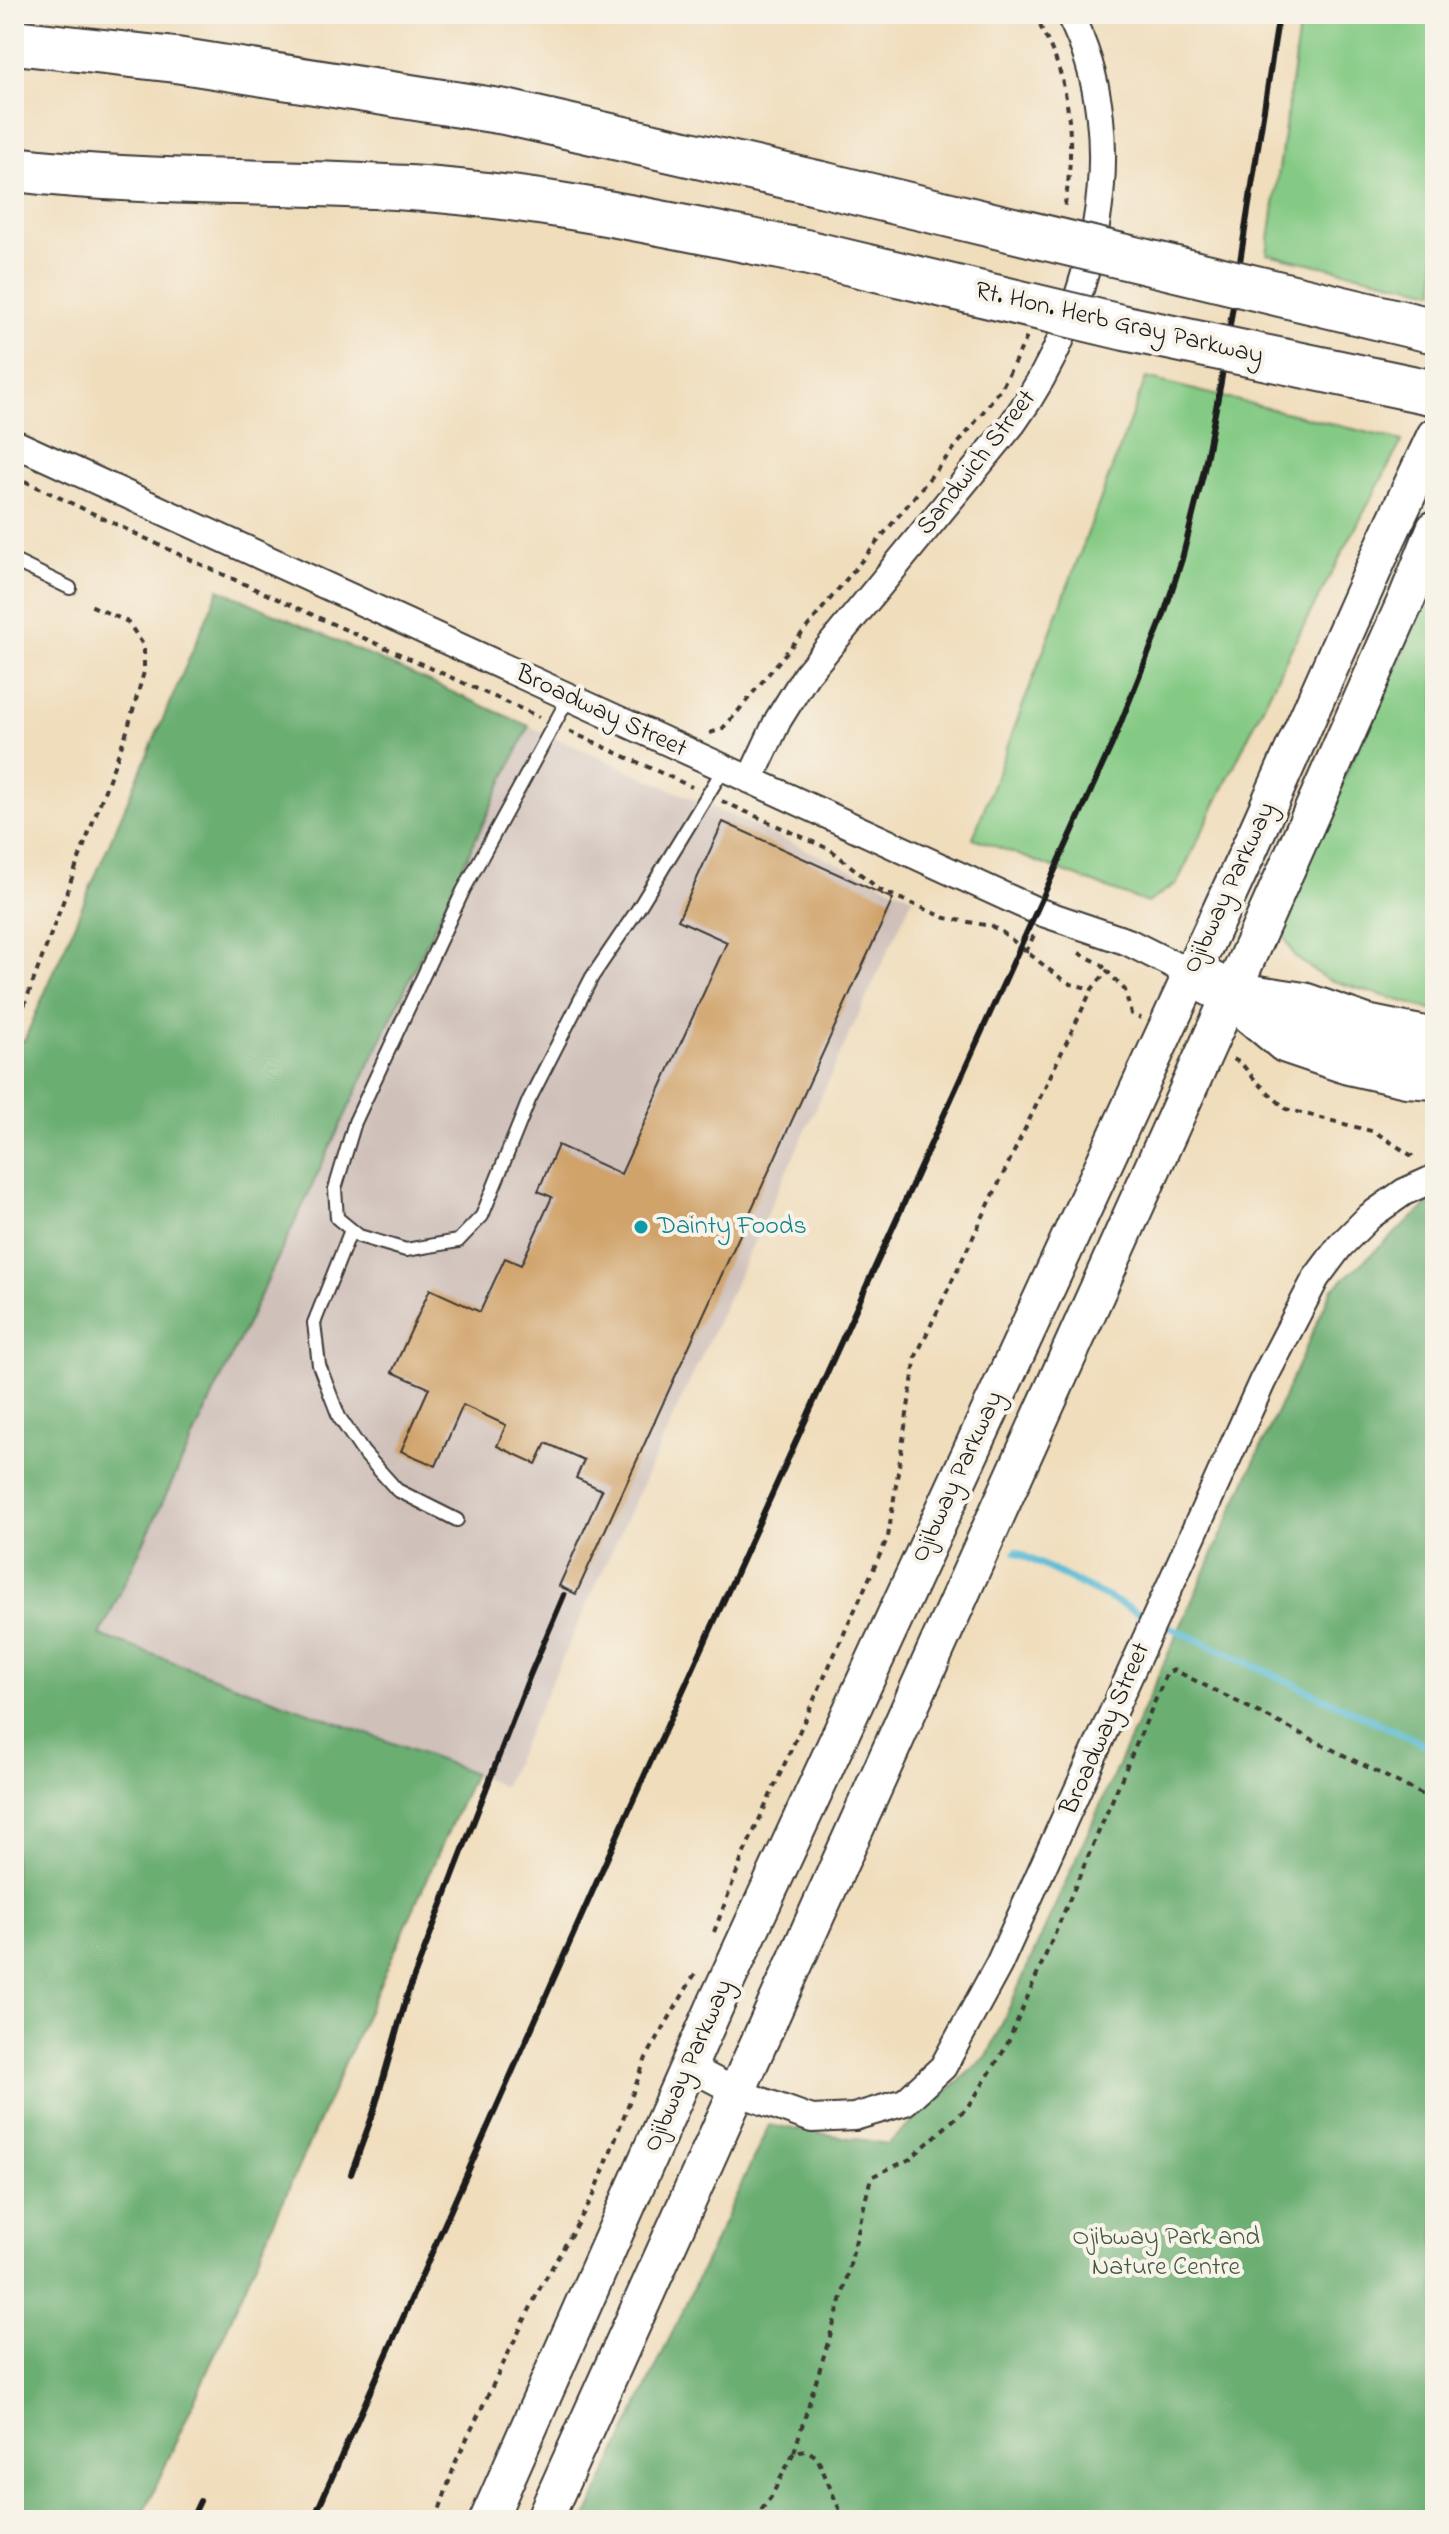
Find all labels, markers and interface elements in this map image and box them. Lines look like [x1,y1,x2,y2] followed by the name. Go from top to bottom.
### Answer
[971,272,1267,376] street label: Rt. Hon. Herb Gray Parkway
[908,382,1046,544] street label: Sandwich Street
[508,655,693,768] street label: Broadway Street
[1174,796,1286,980] street label: Ojibway Parkway
[656,1208,807,1246] place label: Dainty Foods
[632,1218,650,1236] marker: Dainty Foods
[902,1385,1014,1569] street label: Ojibway Parkway
[1051,1636,1161,1822] street label: Broadway Street
[634,1974,744,2158] street label: Ojibway Parkway
[1072,2219,1260,2287] park label: Ojibway Park and Nature Centre

